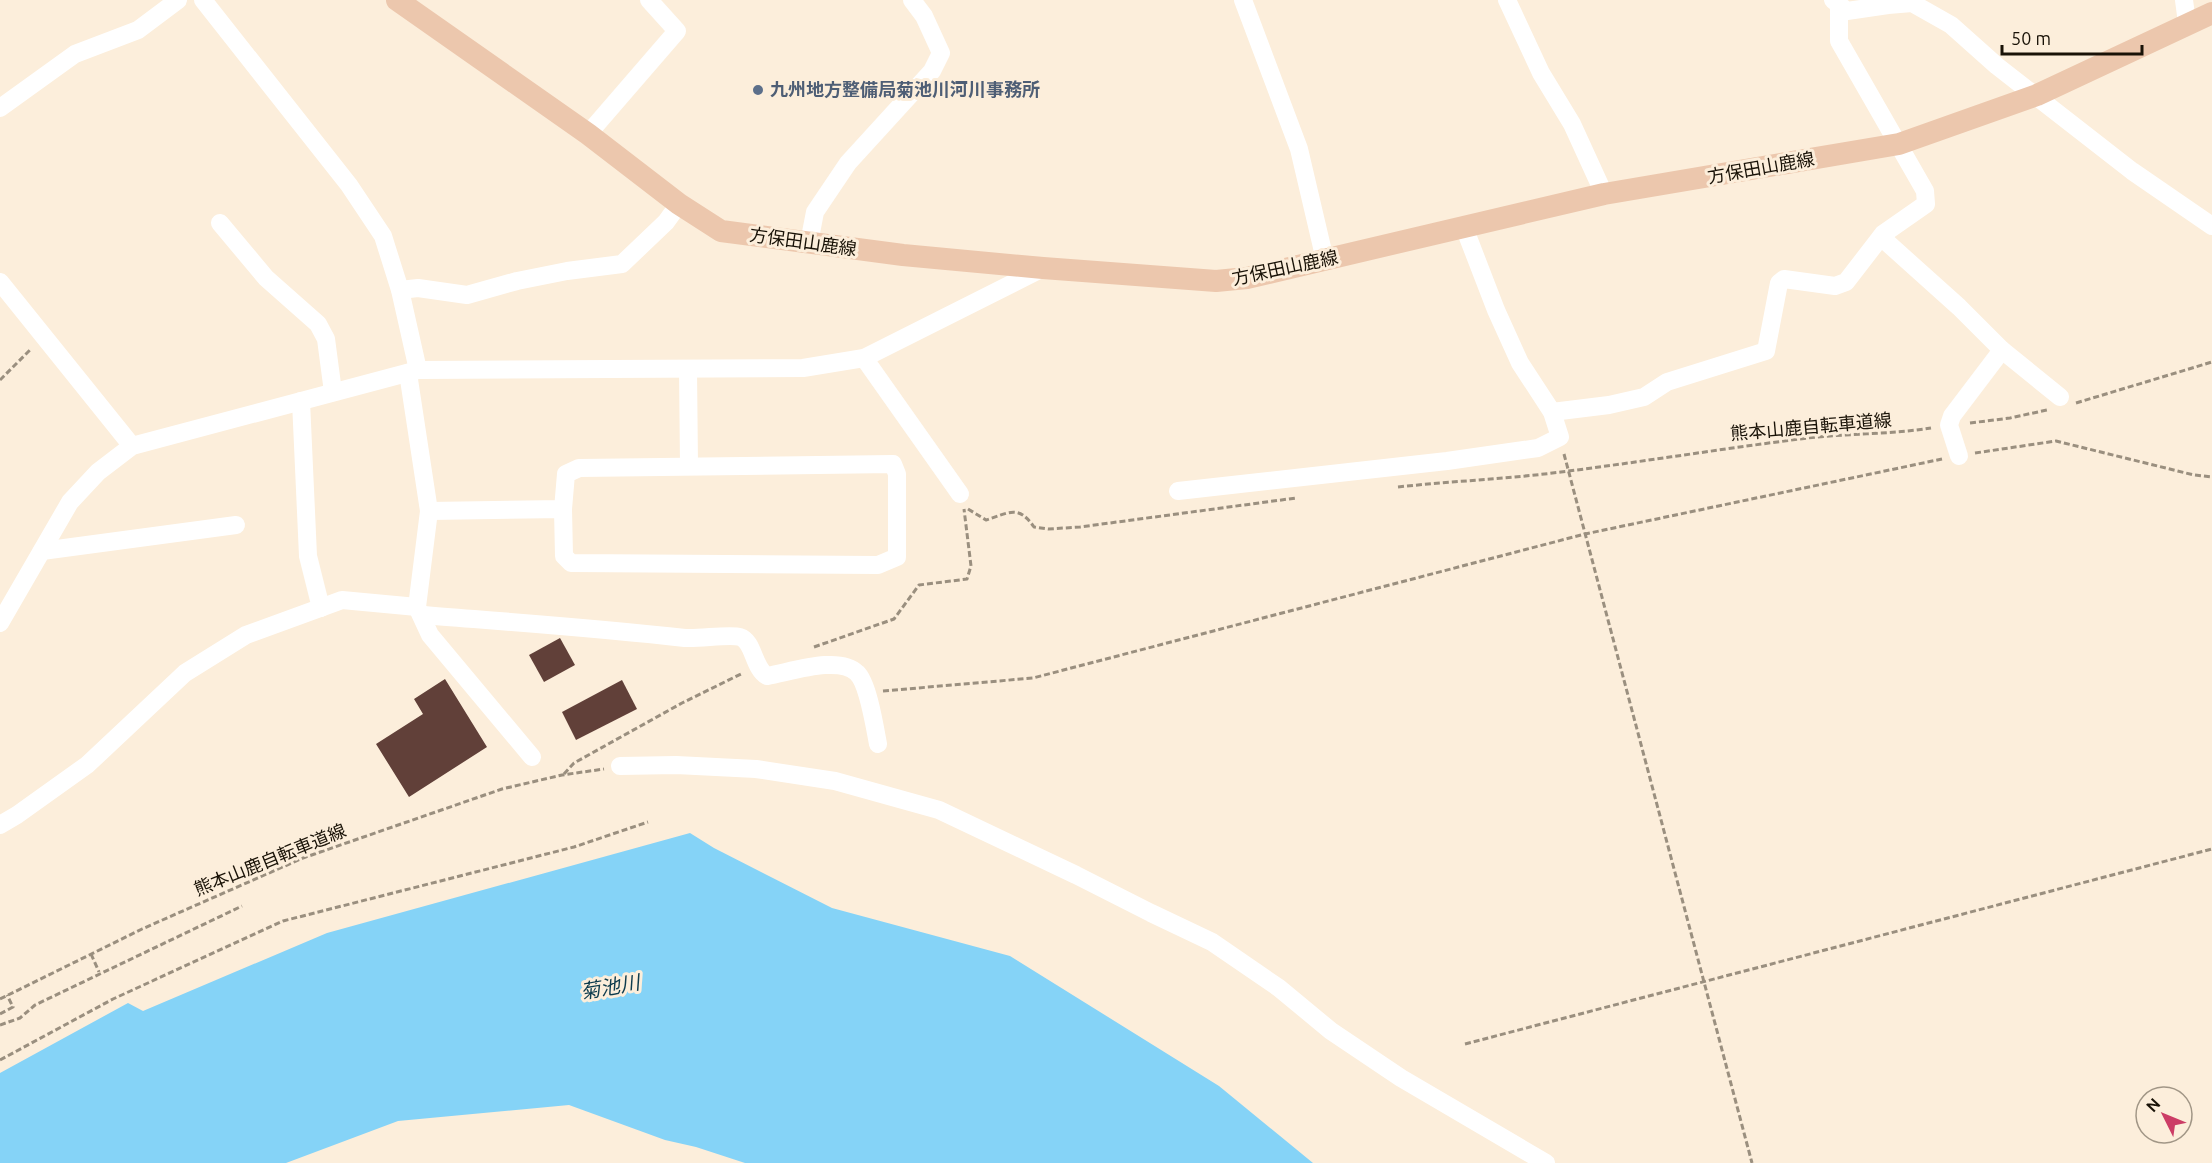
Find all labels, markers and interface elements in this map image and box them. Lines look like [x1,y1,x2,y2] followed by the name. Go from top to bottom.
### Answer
[2002,18,2142,56] scale bar
[2011,28,2051,48] text: 50 m
[770,79,1040,99] place label: 九州地方整備局菊池川河川事務所
[751,83,765,97] marker: 九州地方整備局菊池川河川事務所
[1706,148,1816,186] street label: 方保田山鹿線
[748,224,858,258] street label: 方保田山鹿線
[1230,246,1340,288] street label: 方保田山鹿線
[1729,409,1892,443] street label: 熊本山鹿自転車道線
[191,819,348,899] street label: 熊本山鹿自転車道線
[578,970,643,1003] water label: 菊池川
[2134,1085,2194,1145] north arrow
[2142,1094,2164,1115] text: N

